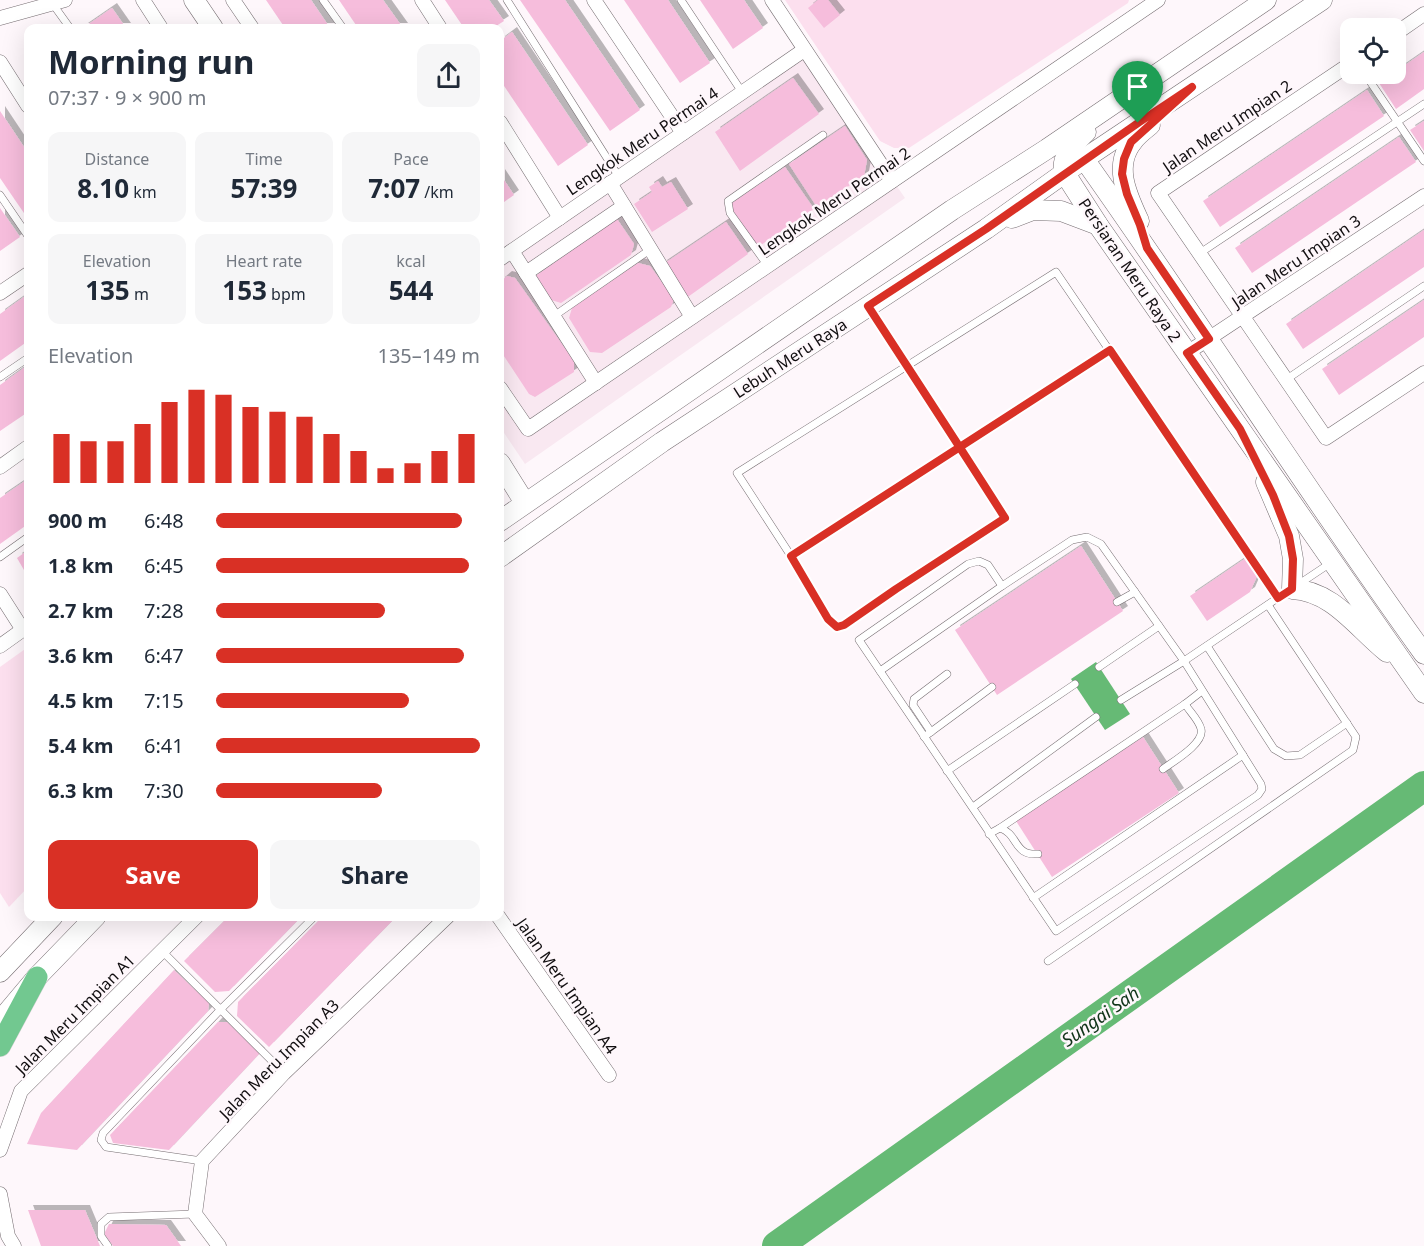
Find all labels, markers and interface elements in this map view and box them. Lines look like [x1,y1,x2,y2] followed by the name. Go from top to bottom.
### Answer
[1340,18,1406,84] map controls
[1340,18,1406,84] button: locate
[48,39,254,84] text: Morning run
[417,44,480,107] button: share
[1112,61,1163,123] pin
[1121,70,1154,103] icon: arrive
[1157,75,1296,179] street label: Jalan Meru Impian 2
[562,82,722,200] street label: Lengkok Meru Permai 4
[48,84,206,111] text: 07:37 · 9 × 900 m
[754,142,914,260] street label: Lengkok Meru Permai 2
[85,148,149,170] text: Distance
[245,148,283,170] text: Time
[393,148,429,170] text: Pace
[77,170,129,206] text: 8.10
[231,170,297,206] text: 57:39
[368,170,420,206] text: 7:07
[129,181,157,203] text: km
[420,181,454,203] text: /km
[1074,194,1186,346] street label: Persiaran Meru Raya 2
[1226,210,1365,314] street label: Jalan Meru Impian 3
[83,250,151,272] text: Elevation
[226,250,302,272] text: Heart rate
[396,250,426,272] text: kcal
[85,272,130,308] text: 135
[222,272,267,308] text: 153
[389,272,433,308] text: 544
[130,283,149,305] text: m
[267,283,306,305] text: bpm
[729,313,851,403] street label: Lebuh Meru Raya
[48,342,133,369] text: Elevation
[377,342,480,369] text: 135–149 m
[48,507,107,534] text: 900 m
[144,507,184,534] text: 6:48
[48,552,114,579] text: 1.8 km
[144,552,184,579] text: 6:45
[48,597,114,624] text: 2.7 km
[144,597,184,624] text: 7:28
[48,642,114,669] text: 3.6 km
[144,642,184,669] text: 6:47
[48,687,114,714] text: 4.5 km
[144,687,184,714] text: 7:15
[48,732,114,759] text: 5.4 km
[144,732,184,759] text: 6:41
[48,777,114,804] text: 6.3 km
[144,777,184,804] text: 7:30
[48,840,258,909] button: Save
[270,840,480,909] button: Share
[511,912,622,1058] street label: Jalan Meru Impian A4
[9,949,140,1080] street label: Jalan Meru Impian A1
[1056,980,1144,1052] water label: Sungai Sah
[213,994,344,1125] street label: Jalan Meru Impian A3

